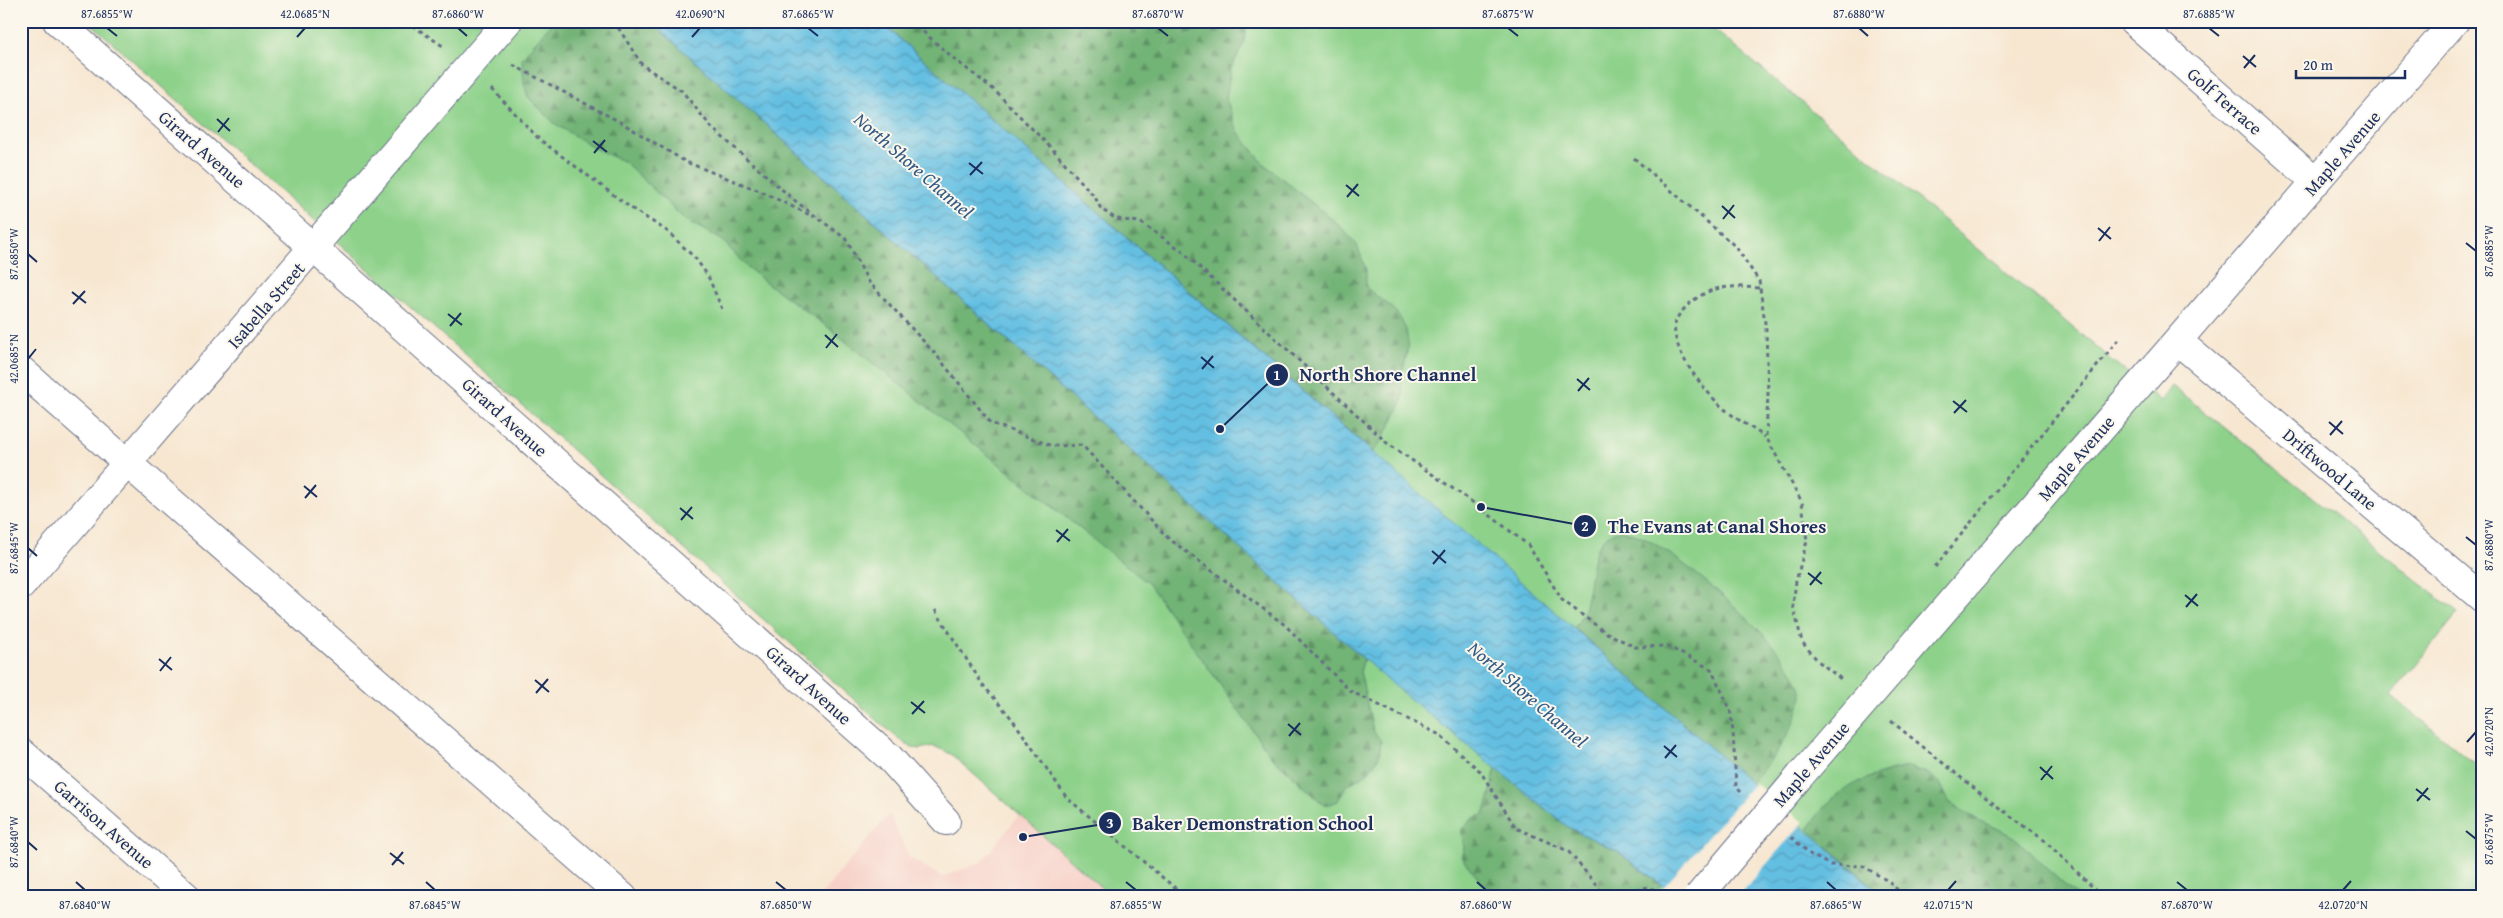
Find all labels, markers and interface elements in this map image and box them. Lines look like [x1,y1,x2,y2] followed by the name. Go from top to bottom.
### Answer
[81,5,134,22] text: 87.6855°W
[280,5,330,22] text: 42.0685°N
[432,5,485,22] text: 87.6860°W
[675,5,725,22] text: 42.0690°N
[782,5,835,22] text: 87.6865°W
[1132,5,1185,22] text: 87.6870°W
[1482,5,1535,22] text: 87.6875°W
[1833,5,1886,22] text: 87.6880°W
[2183,5,2236,22] text: 87.6885°W
[2296,48,2404,80] scale bar
[2303,54,2334,75] text: 20 m
[2181,61,2269,141] street label: Golf Terrace
[153,104,251,194] street label: Girard Avenue
[2297,104,2387,202] street label: Maple Avenue
[848,105,980,225] water label: North Shore Channel
[2480,224,2497,277] text: 87.6885°W
[5,227,22,280] text: 87.6850°W
[221,255,312,354] street label: Isabella Street
[5,334,22,384] text: 42.0685°N
[1265,358,1487,392] callout: North Shore Channel
[1300,360,1477,388] text: North Shore Channel
[1273,364,1281,385] text: 1
[456,371,554,463] street label: Girard Avenue
[2031,409,2121,507] street label: Maple Avenue
[2277,421,2383,517] street label: Driftwood Lane
[1572,509,1836,543] callout: The Evans at Canal Shores
[1608,512,1826,540] text: The Evans at Canal Shores
[1581,515,1589,536] text: 2
[2480,518,2497,571] text: 87.6880°W
[5,521,22,574] text: 87.6845°W
[1462,634,1594,754] water label: North Shore Channel
[760,639,858,731] street label: Girard Avenue
[2480,707,2497,757] text: 42.0720°N
[1766,715,1856,813] street label: Maple Avenue
[48,773,160,875] street label: Garrison Avenue
[1098,806,1384,840] callout: Baker Demonstration School
[1132,809,1374,837] text: Baker Demonstration School
[1106,812,1114,833] text: 3
[2480,812,2497,865] text: 87.6875°W
[5,815,22,868] text: 87.6840°W
[59,896,112,913] text: 87.6840°W
[409,896,462,913] text: 87.6845°W
[760,896,813,913] text: 87.6850°W
[1110,896,1163,913] text: 87.6855°W
[1460,896,1513,913] text: 87.6860°W
[1810,896,1863,913] text: 87.6865°W
[1923,896,1973,913] text: 42.0715°N
[2161,896,2214,913] text: 87.6870°W
[2318,896,2368,913] text: 42.0720°N

